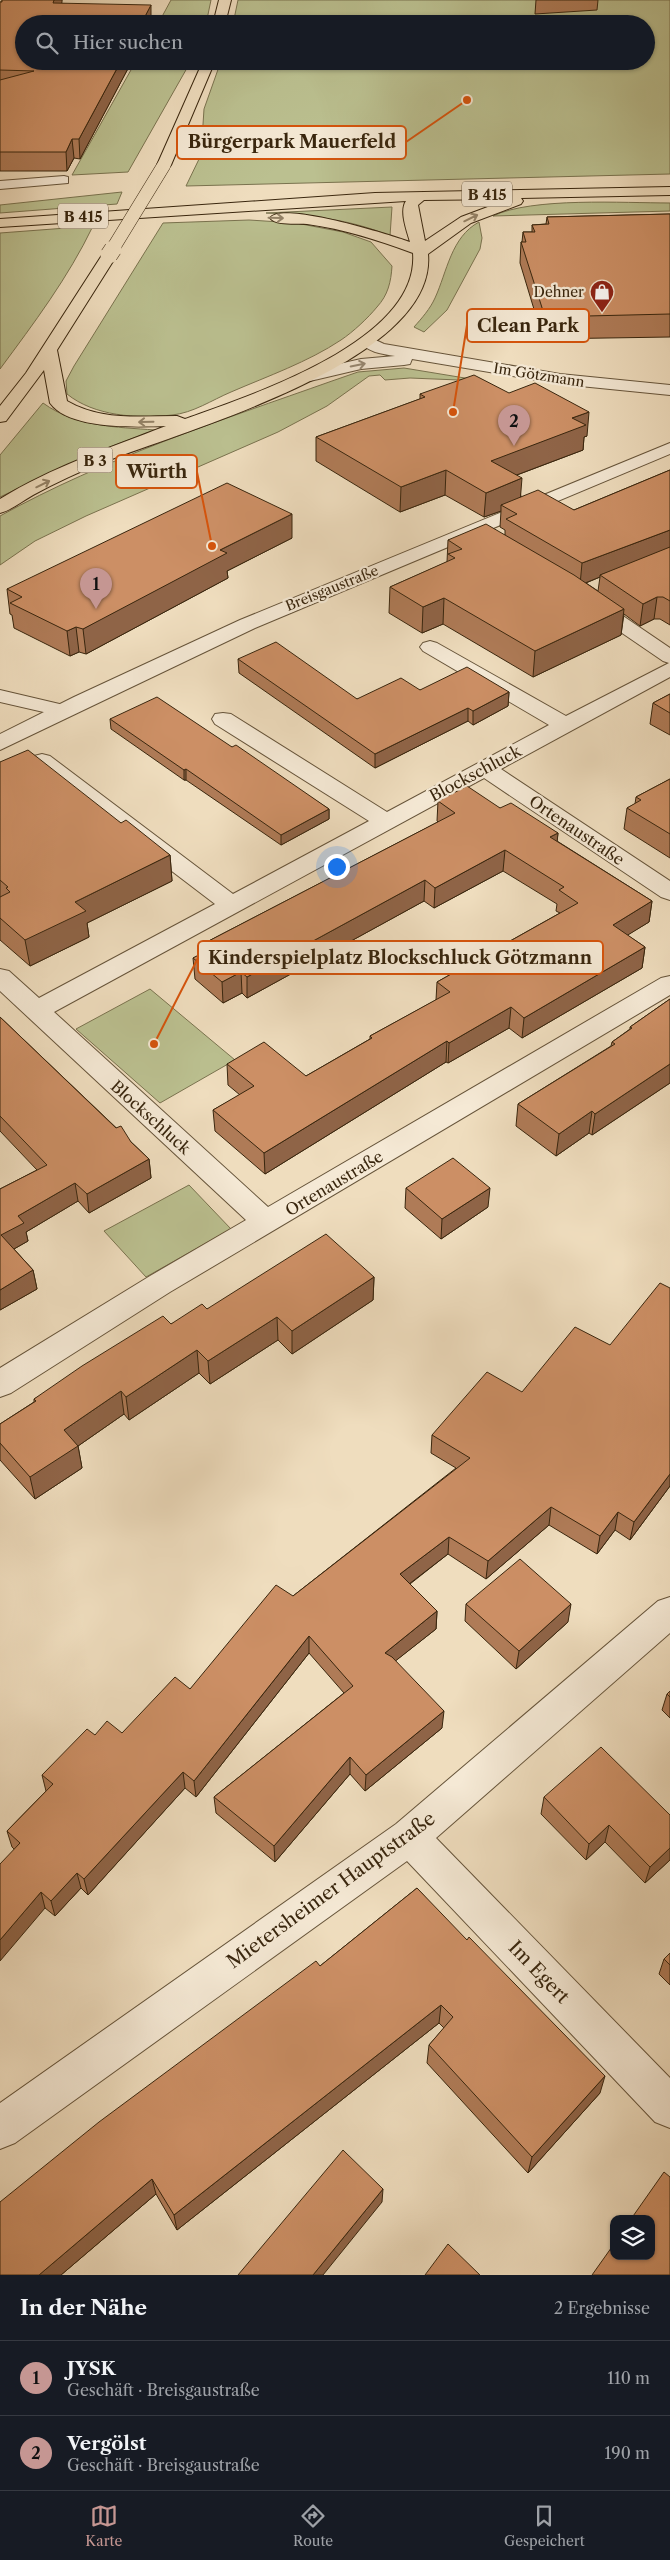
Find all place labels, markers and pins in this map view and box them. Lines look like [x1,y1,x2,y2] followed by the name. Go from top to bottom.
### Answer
[177,126,406,159] callout: Bürgerpark Mauerfeld
[589,279,615,313] shop icon: Dehner
[534,283,584,301] place label: Dehner
[467,309,589,342] callout: Clean Park
[498,405,530,446] pin: 2
[116,455,197,488] callout: Würth
[80,568,112,609] pin: 1
[198,941,603,974] callout: Kinderspielplatz Blockschluck Götzmann

